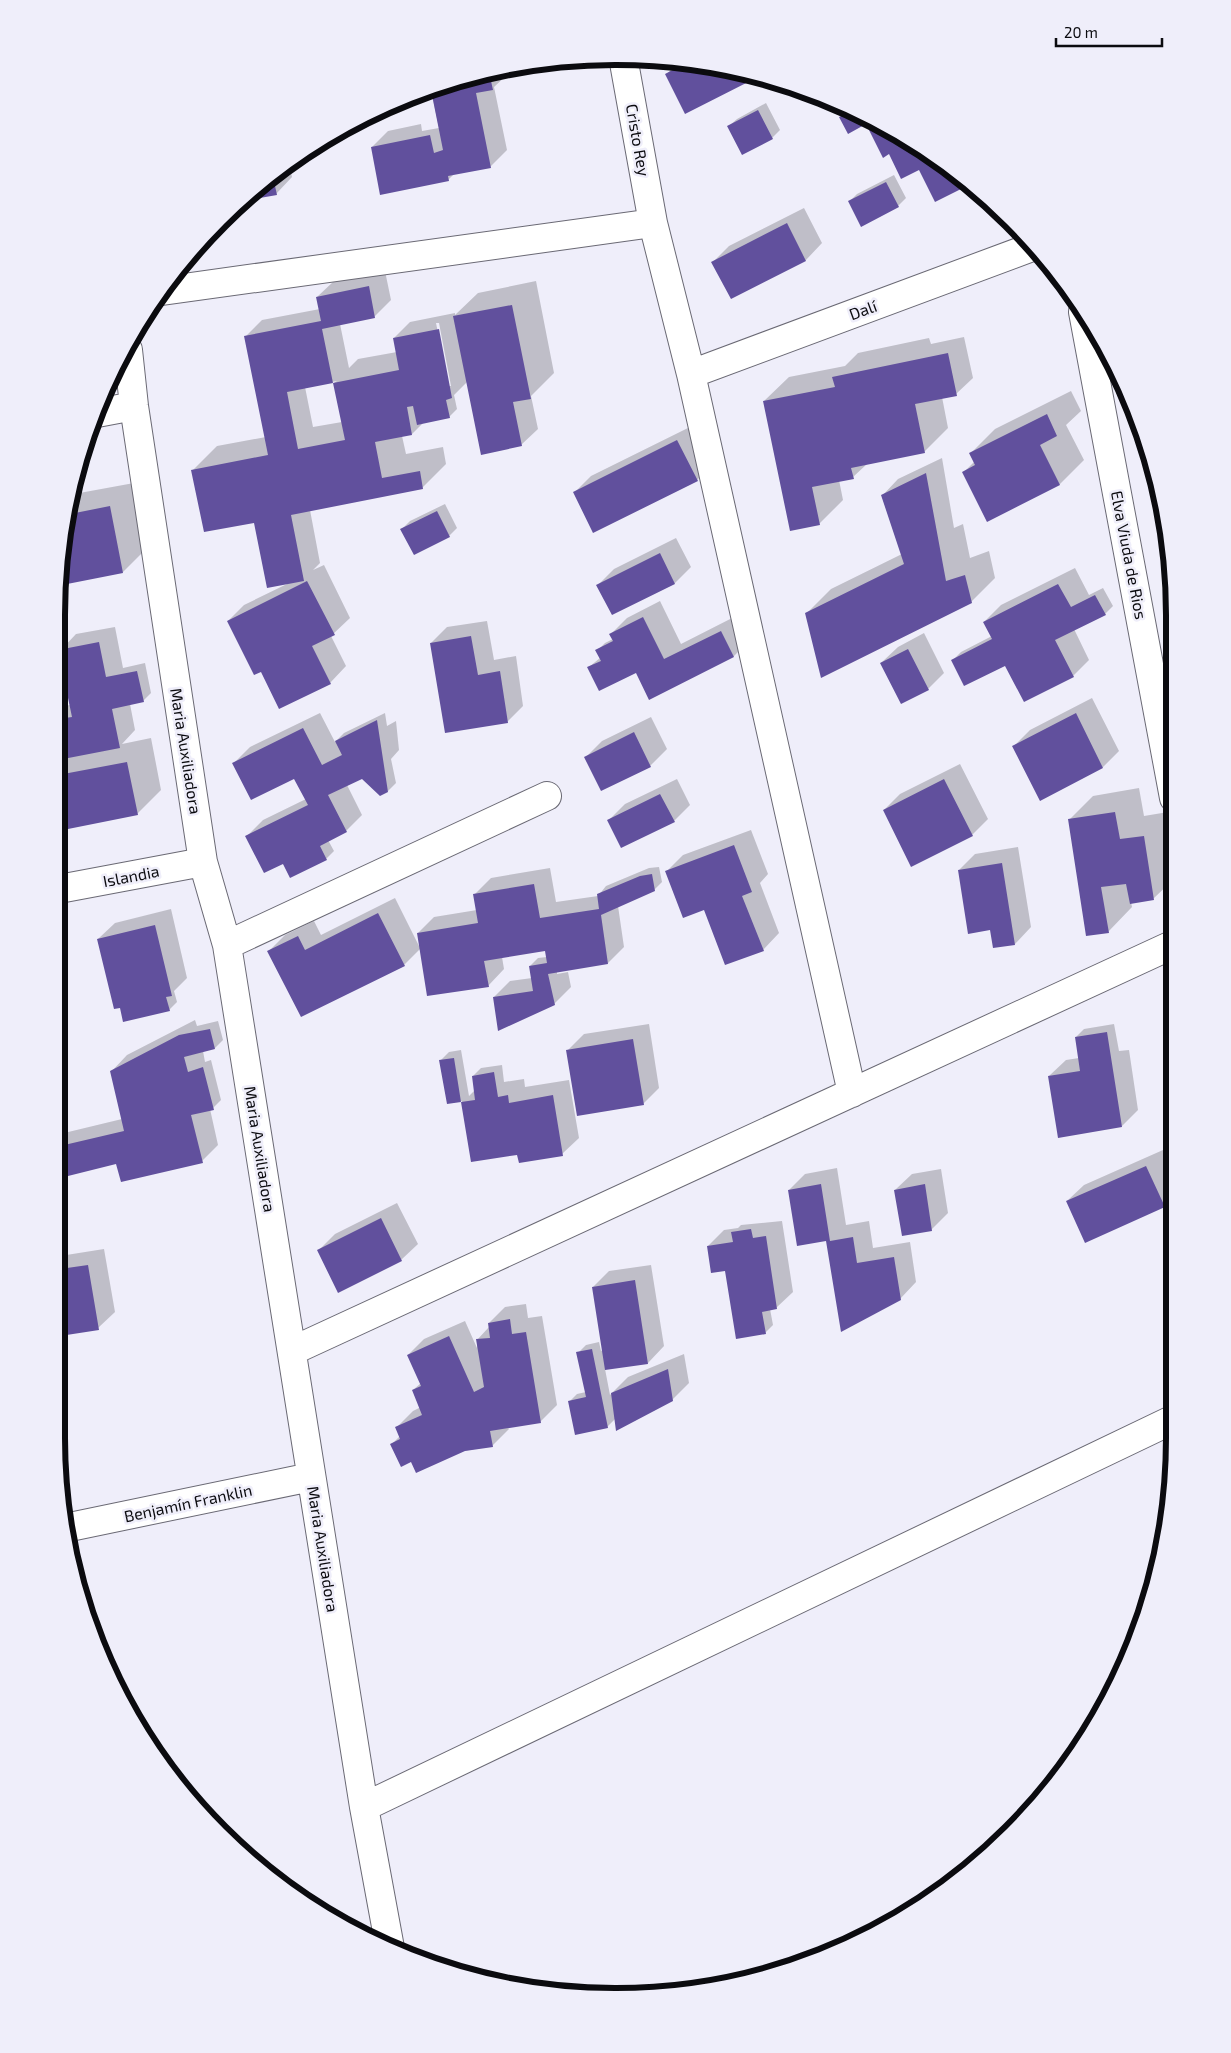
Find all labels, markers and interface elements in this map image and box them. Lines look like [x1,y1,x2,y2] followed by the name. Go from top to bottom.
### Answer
[1056,15,1162,47] scale bar
[1064,23,1098,41] text: 20 m
[623,102,654,178] street label: Cristo Rey
[846,295,880,323] street label: Dalí
[1108,489,1151,621] street label: Elva Viuda de Rios
[167,686,206,815] street label: Maria Auxiliadora
[101,861,161,890] street label: Islandia
[241,1084,280,1213] street label: Maria Auxiliadora
[122,1480,254,1526] street label: Benjamín Franklin
[304,1484,343,1613] street label: Maria Auxiliadora

